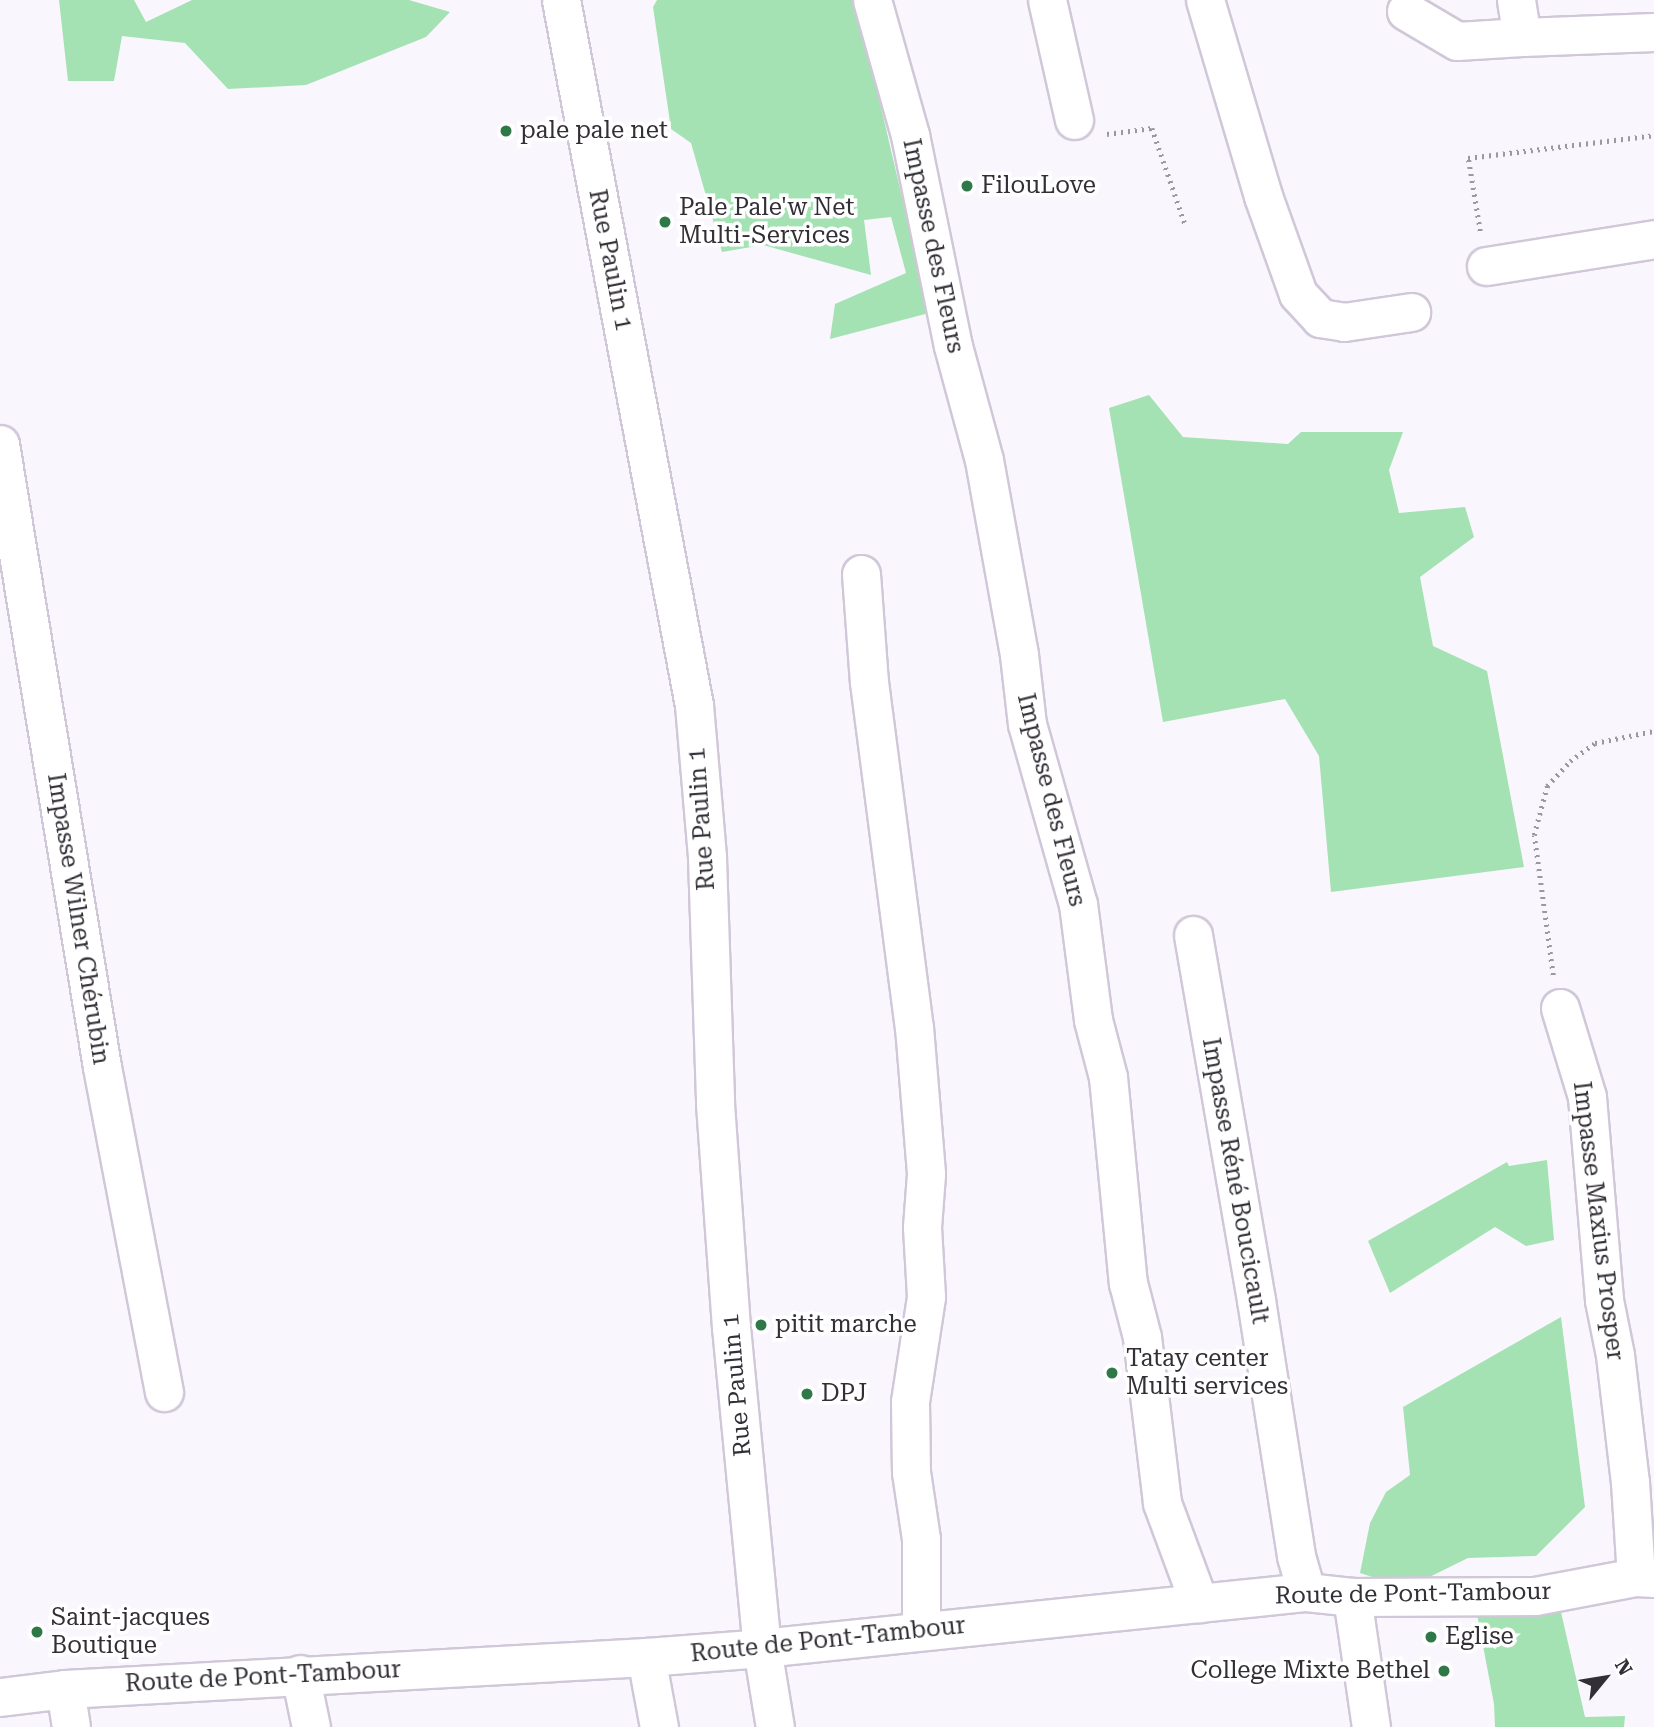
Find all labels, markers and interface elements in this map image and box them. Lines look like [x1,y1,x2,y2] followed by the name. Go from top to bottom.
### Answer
[520,117,668,145] place label: pale pale net
[498,123,514,139] marker: pale pale net
[896,136,970,356] street label: Impasse des Fleurs
[981,172,1096,200] place label: FilouLove
[959,178,975,194] marker: FilouLove
[582,187,638,333] street label: Rue Paulin 1
[679,194,854,250] place label: Pale Pale'w Net Multi-Services
[657,214,673,230] marker: Pale Pale'w Net Multi-Services
[1011,691,1091,909] street label: Impasse des Fleurs
[683,747,721,891] street label: Rue Paulin 1
[41,771,115,1067] street label: Impasse Wilner Chérubin
[1196,1036,1274,1326] street label: Impasse Réné Boucicault
[1567,1080,1629,1362] street label: Impasse Maxius Prosper
[775,1311,917,1339] place label: pitit marche
[716,1312,758,1458] street label: Rue Paulin 1
[753,1317,769,1333] marker: pitit marche
[1126,1345,1288,1401] place label: Tatay center Multi services
[1104,1365,1120,1381] marker: Tatay center Multi services
[821,1380,867,1408] place label: DPJ
[799,1386,815,1402] marker: DPJ
[1275,1577,1551,1611] street label: Route de Pont-Tambour
[51,1604,210,1660] place label: Saint-jacques Boutique
[689,1611,967,1669] street label: Route de Pont-Tambour
[1445,1623,1514,1651] place label: Eglise
[29,1624,45,1640] marker: Saint-jacques Boutique
[1423,1629,1439,1645] marker: Eglise
[1570,1643,1640,1713] north arrow
[124,1655,402,1699] street label: Route de Pont-Tambour
[1610,1655,1637,1679] text: N
[1190,1657,1430,1685] place label: College Mixte Bethel
[1436,1663,1452,1679] marker: College Mixte Bethel

